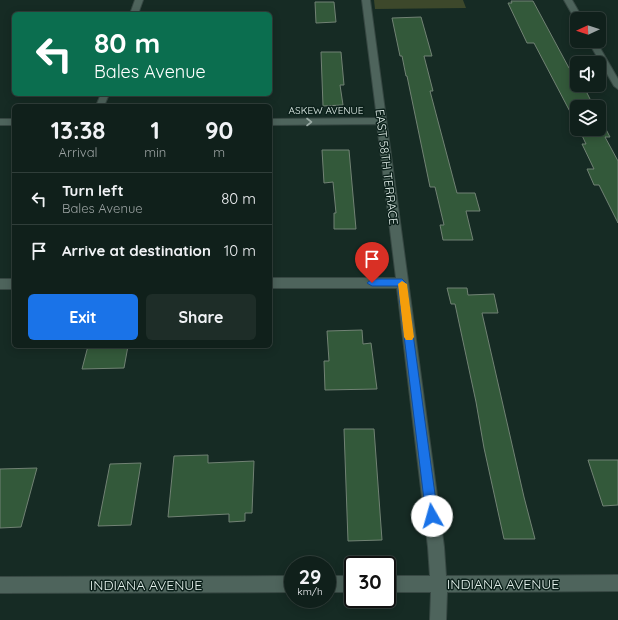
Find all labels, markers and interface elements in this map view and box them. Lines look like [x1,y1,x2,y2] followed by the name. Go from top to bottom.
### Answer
[570,12,606,48] north arrow
[570,12,606,136] map controls
[94,25,160,60] text: 80 m
[28,28,80,80] icon: left
[570,56,606,92] button: sound
[94,60,206,83] text: Bales Avenue
[570,100,606,136] button: layers
[289,104,364,117] street label: ASKEW AVENUE
[372,108,402,226] street label: EAST 58TH TERRACE
[51,115,105,145] text: 13:38
[151,115,160,145] text: 1
[205,115,233,145] text: 90
[306,118,312,126] one-way arrow
[59,144,98,160] text: Arrival
[144,144,166,160] text: min
[213,144,225,160] text: m
[62,181,124,200] text: Turn left
[28,188,50,210] icon: left
[221,189,256,208] text: 80 m
[62,200,143,216] text: Bales Avenue
[28,240,50,262] icon: arrive
[62,241,211,260] text: Arrive at destination
[224,241,256,260] text: 10 m
[355,242,389,283] pin
[361,248,383,270] icon: arrive
[28,294,138,340] button: Exit
[146,294,256,340] button: Share
[411,495,453,537] position arrow
[344,556,396,608] speed limit sign: 30
[299,564,321,589] text: 29
[447,575,559,593] street label: INDIANA AVENUE
[90,576,202,594] street label: INDIANA AVENUE
[297,585,323,598] text: km/h

